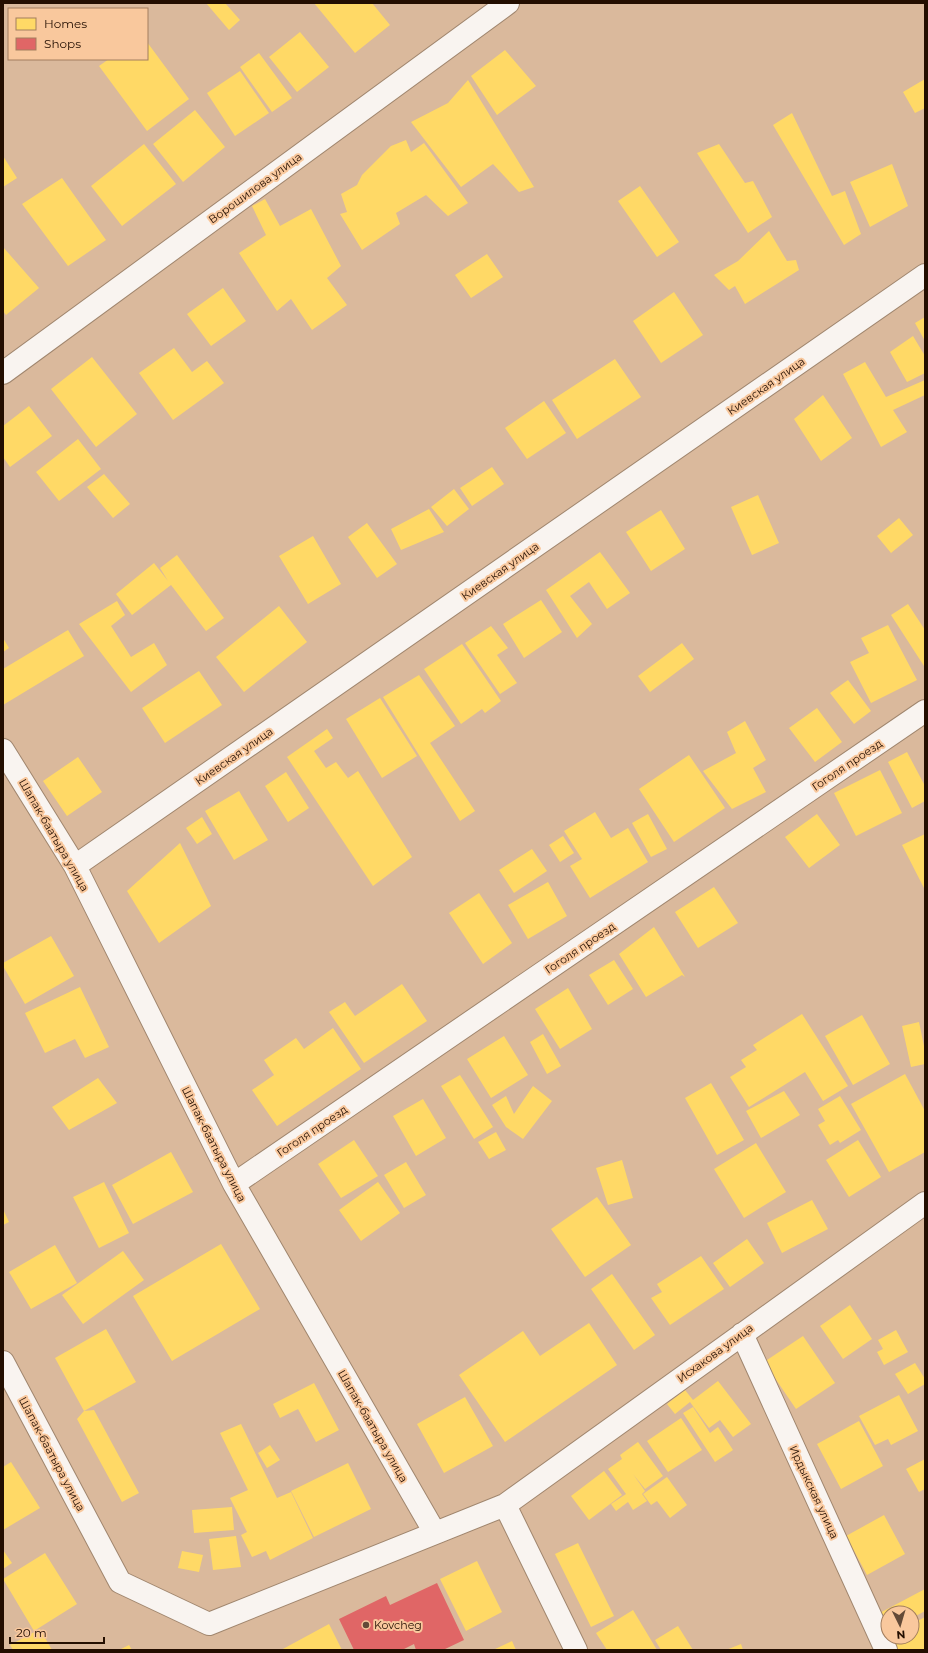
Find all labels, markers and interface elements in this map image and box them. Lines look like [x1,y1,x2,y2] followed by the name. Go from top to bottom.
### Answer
[8,8,148,60] legend
[44,16,87,31] text: Homes
[44,36,81,51] text: Shops
[206,149,304,227] street label: Ворошилова улица
[725,354,807,418] street label: Киевская улица
[459,539,541,603] street label: Киевская улица
[193,724,275,788] street label: Киевская улица
[809,736,885,794] street label: Гоголя проезд
[16,776,92,894] street label: Шапак-баатыра улица
[542,919,618,977] street label: Гоголя проезд
[179,1084,249,1204] street label: Шапак-баатыра улица
[274,1102,350,1160] street label: Гоголя проезд
[674,1321,756,1385] street label: Исхакова улица
[335,1367,411,1485] street label: Шапак-баатыра улица
[16,1394,88,1514] street label: Шапак-баатыра улица
[786,1443,842,1541] street label: Ирдыкская улица
[880,1605,920,1645] north arrow
[374,1618,422,1632] place label: Kovcheg
[10,1619,104,1645] scale bar
[361,1620,371,1630] marker: Kovcheg
[16,1625,47,1640] text: 20 m
[896,1628,906,1642] text: N

